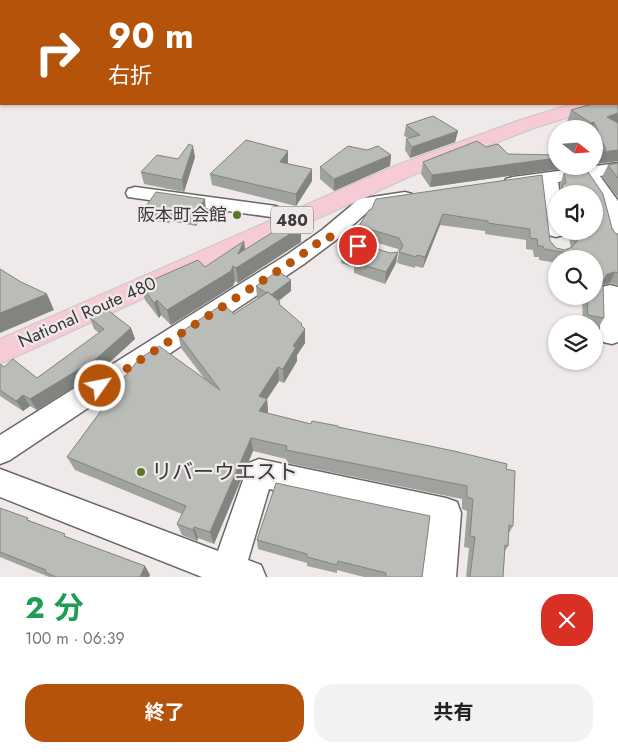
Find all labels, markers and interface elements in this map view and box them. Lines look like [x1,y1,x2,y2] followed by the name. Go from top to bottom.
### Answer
[108,11,194,61] text: 90 m
[25,20,90,85] icon: right
[108,59,152,91] text: 右折
[548,120,602,175] north arrow
[548,120,603,370] map controls
[548,185,603,240] button: sound
[137,202,227,228] place label: 阪本町会館
[271,206,313,234] road number: 480
[231,209,243,221] marker: 阪本町会館
[337,225,379,267] pin
[344,232,372,260] icon: arrive
[548,250,603,305] button: search
[14,270,160,354] street label: National Route 480
[548,315,603,370] button: layers
[73,359,125,411] position arrow
[151,457,298,487] place label: リバーウエスト
[135,466,147,478] marker: リバーウエスト
[25,586,84,629] text: 2 分
[541,594,593,646] button: close
[25,627,125,650] text: 100 m · 06:39
[25,684,304,742] button: 終了
[314,684,593,742] button: 共有

